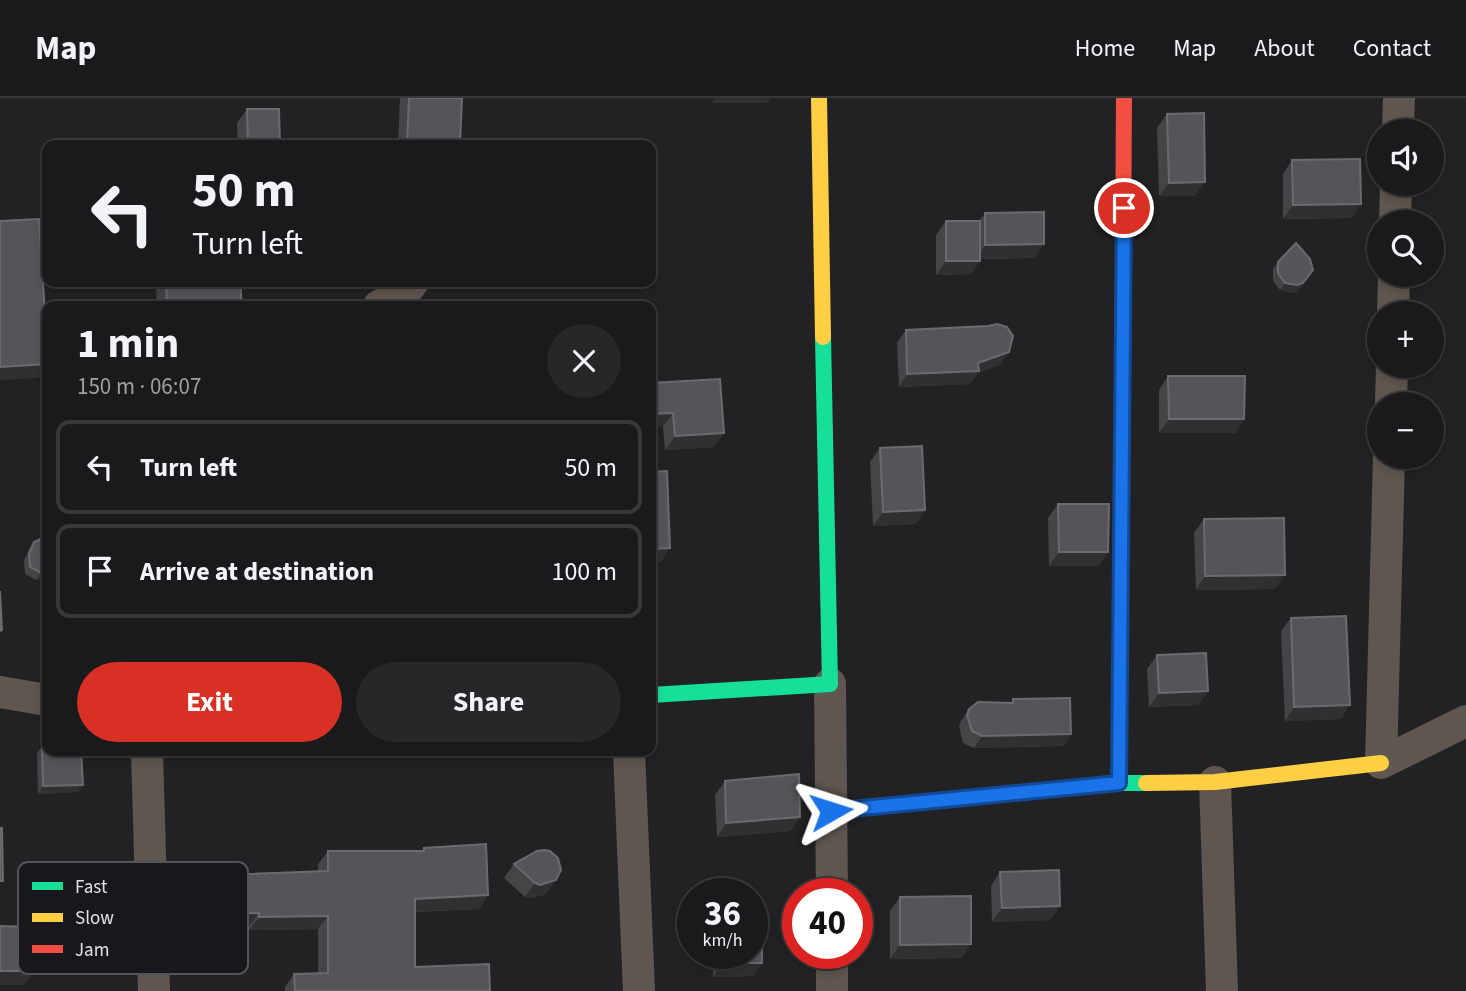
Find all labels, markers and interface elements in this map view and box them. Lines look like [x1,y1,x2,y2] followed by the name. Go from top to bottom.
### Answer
[35,25,96,72] text: Map
[1075,31,1135,66] text: Home
[1173,31,1216,66] text: Map
[1254,31,1315,66] text: About
[1353,31,1431,66] text: Contact
[1367,119,1444,469] map controls
[1367,119,1444,196] button: sound
[192,156,296,226] text: 50 m
[77,168,168,259] icon: left
[1094,178,1154,238] pin
[1105,189,1143,227] icon: arrive
[1367,210,1444,287] button: search
[192,221,303,267] text: Turn left
[1367,301,1444,378] button: +
[77,314,179,374] text: 1 min
[547,324,621,398] button: close
[77,370,201,403] text: 150 m · 06:07
[1367,392,1444,469] button: −
[81,448,119,486] icon: left
[140,449,237,486] text: Turn left
[564,449,617,486] text: 50 m
[81,552,119,590] icon: arrive
[140,553,374,590] text: Arrive at destination
[551,553,617,590] text: 100 m
[77,662,342,742] button: Exit
[356,662,621,742] button: Share
[794,774,868,848] position arrow
[18,862,248,974] legend
[75,874,108,901] text: Fast
[782,878,873,969] speed limit sign: 40
[704,889,741,939] text: 36
[75,905,114,932] text: Slow
[703,928,742,953] text: km/h
[75,937,109,964] text: Jam

